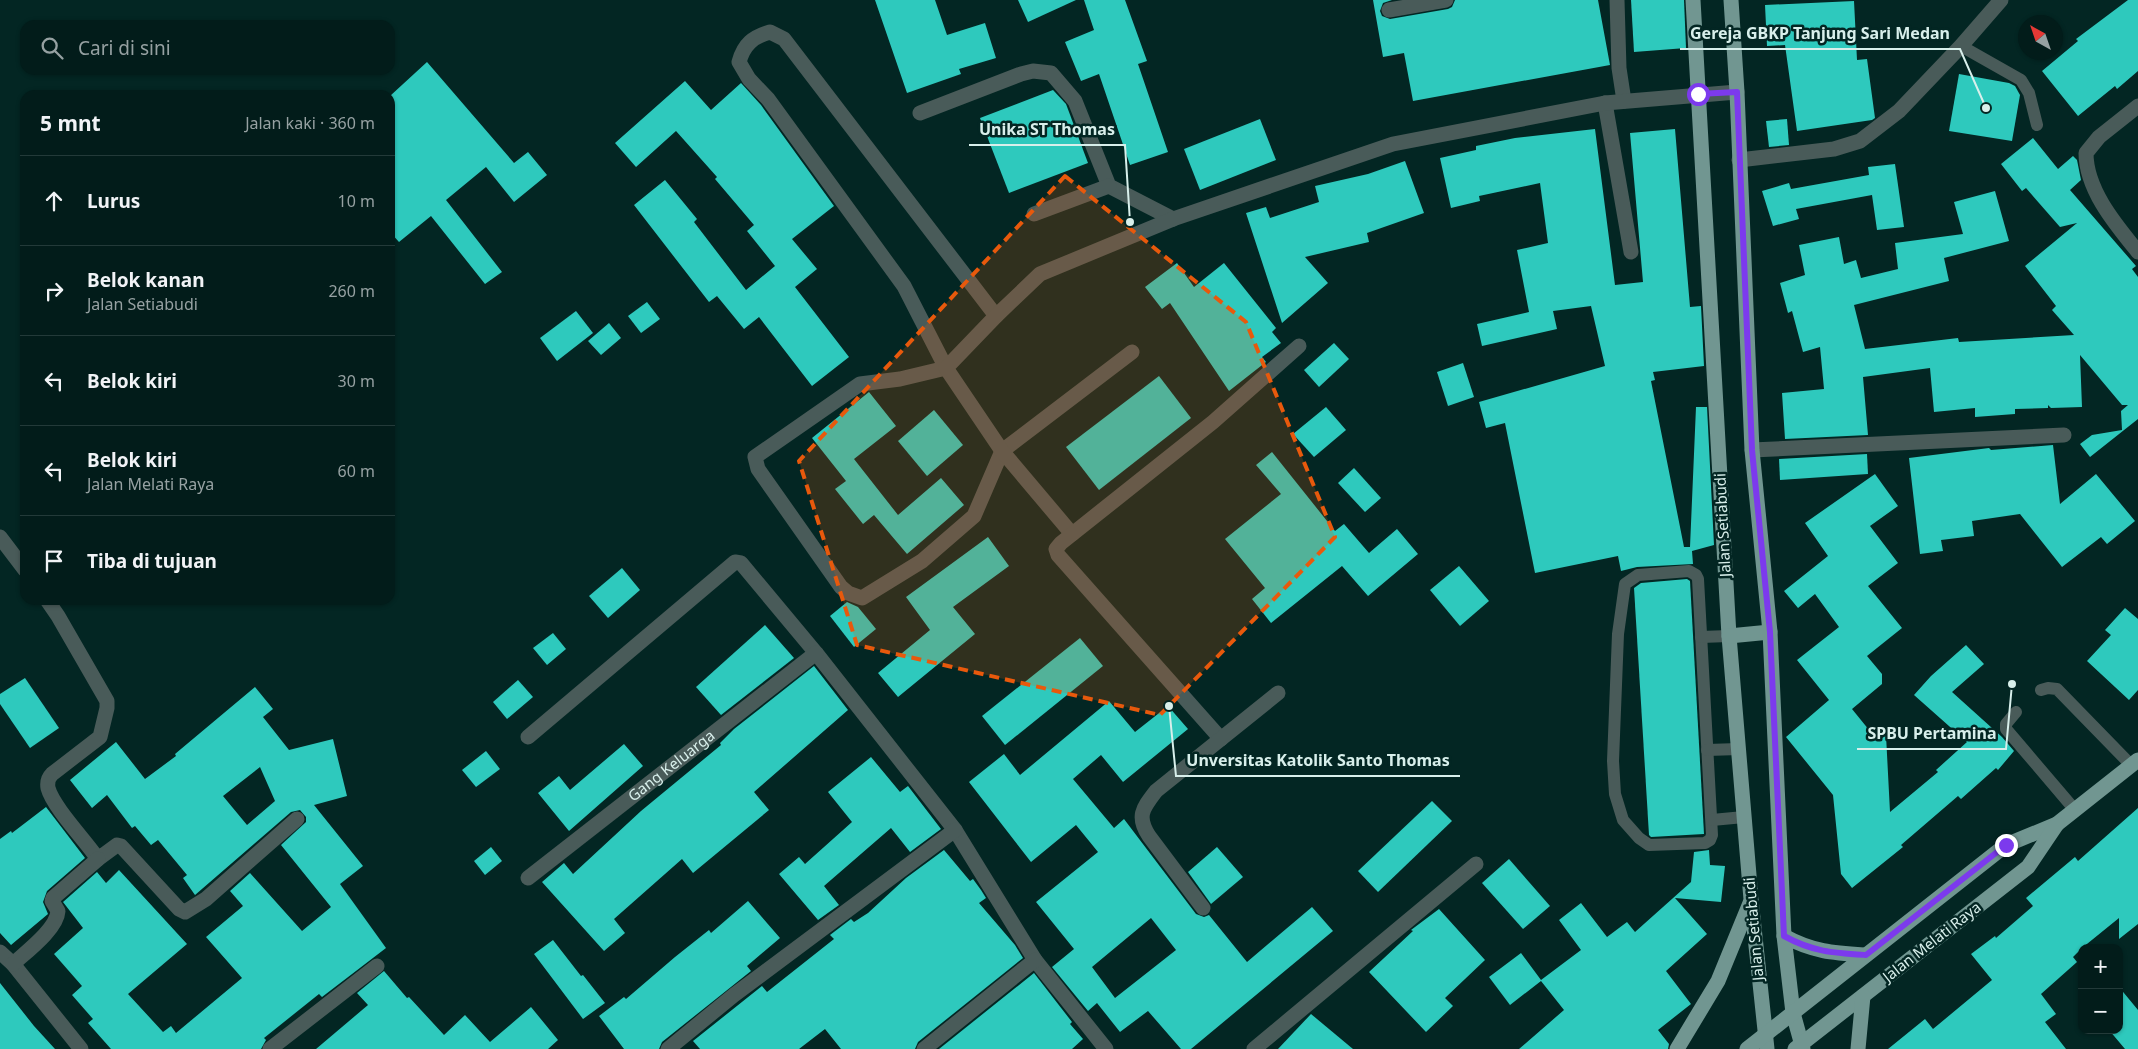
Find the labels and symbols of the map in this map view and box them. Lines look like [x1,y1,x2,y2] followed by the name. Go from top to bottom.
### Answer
[2018,15,2063,60] north arrow
[1680,18,1960,49] callout: Gereja GBKP Tanjung Sari Medan
[1690,22,1950,44] text: Gereja GBKP Tanjung Sari Medan
[1687,83,1710,106] route start
[969,114,1125,145] callout: Unika ST Thomas
[979,118,1115,140] text: Unika ST Thomas
[1709,473,1735,579] street label: Jalan Setiabudi
[1857,718,2006,749] callout: SPBU Pertamina
[1867,722,1997,744] text: SPBU Pertamina
[623,725,718,805] street label: Gang Keluarga
[1176,745,1460,776] callout: Unversitas Katolik Santo Thomas
[1186,749,1450,771] text: Unversitas Katolik Santo Thomas
[1995,834,2018,857] route end
[1739,876,1768,984] street label: Jalan Setiabudi
[1877,897,1985,987] street label: Jalan Melati Raya

